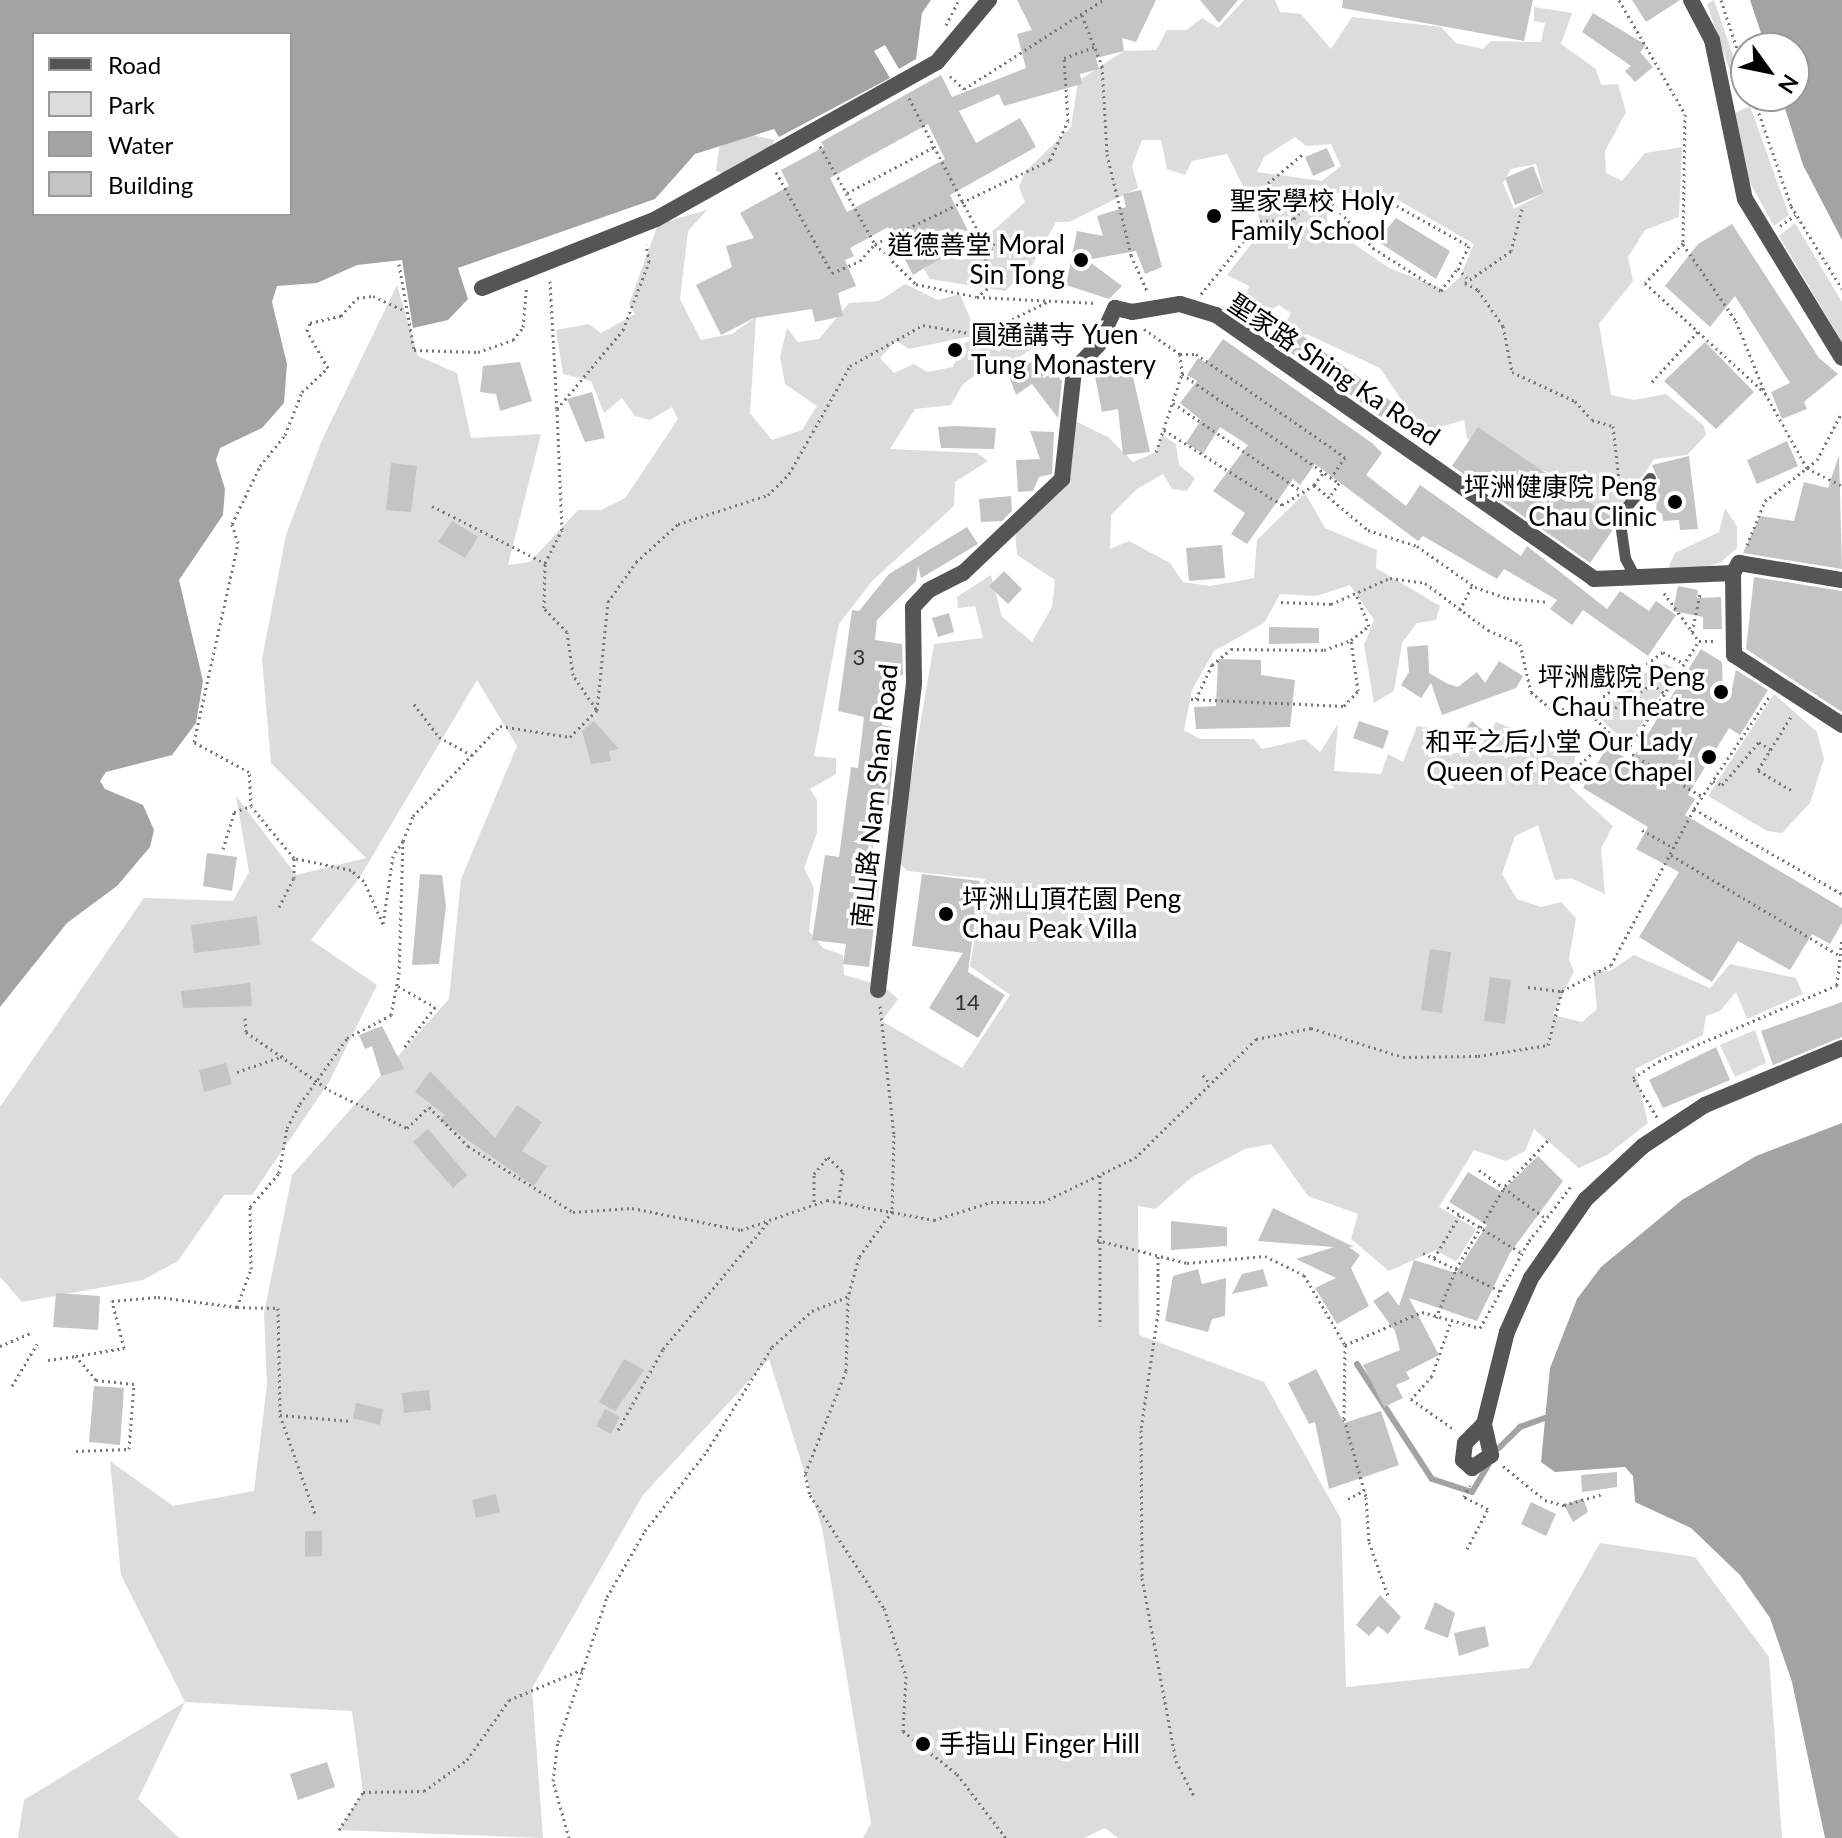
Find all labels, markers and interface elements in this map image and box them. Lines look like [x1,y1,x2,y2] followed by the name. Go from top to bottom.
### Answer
[32,32,292,216] legend
[1730,32,1810,112] north arrow
[108,50,161,79] text: Road
[1773,70,1805,99] text: N
[108,90,155,119] text: Park
[108,130,173,159] text: Water
[108,170,193,199] text: Building
[1230,185,1394,246] place label: 聖家學校 Holy Family School
[1205,207,1223,225] marker: 聖家學校 Holy Family School
[888,229,1065,290] place label: 道德善堂 Moral Sin Tong
[1072,251,1090,269] marker: 道德善堂 Moral Sin Tong
[1222,288,1446,452] street label: 聖家路 Shing Ka Road
[971,319,1156,380] place label: 圓通講寺 Yuen Tung Monastery
[946,341,964,359] marker: 圓通講寺 Yuen Tung Monastery
[1464,471,1657,532] place label: 坪洲健康院 Peng Chau Clinic
[1664,491,1686,513] marker: 坪洲健康院 Peng Chau Clinic
[853,644,865,670] house number: 3
[1538,661,1705,722] place label: 坪洲戲院 Peng Chau Theatre
[846,662,904,930] street label: 南山路 Nam Shan Road
[1712,683,1730,701] marker: 坪洲戲院 Peng Chau Theatre
[1425,726,1693,788] place label: 和平之后小堂 Our Lady Queen of Peace Chapel
[1700,748,1718,766] marker: 和平之后小堂 Our Lady Queen of Peace Chapel
[962,883,1181,944] place label: 坪洲山頂花園 Peng Chau Peak Villa
[937,905,955,923] marker: 坪洲山頂花園 Peng Chau Peak Villa
[954,989,980,1015] house number: 14
[939,1728,1140,1760] place label: 手指山 Finger Hill
[914,1735,932,1753] marker: 手指山 Finger Hill

